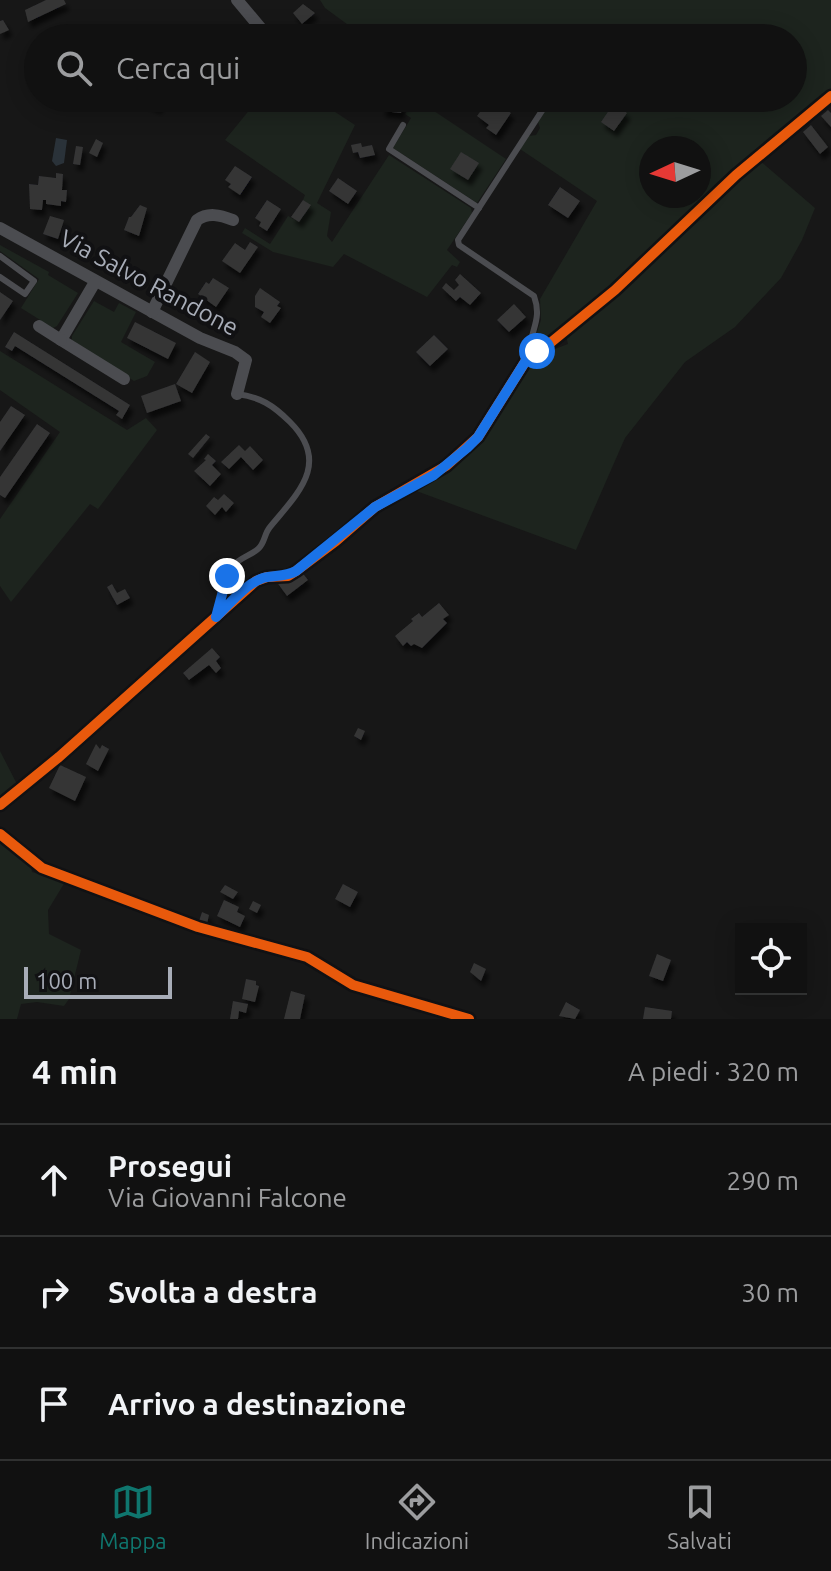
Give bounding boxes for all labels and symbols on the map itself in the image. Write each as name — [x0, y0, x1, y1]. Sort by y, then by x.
north arrow — [639, 136, 711, 208]
street label: Via Salvo Randone — [55, 224, 243, 341]
route start — [519, 333, 555, 369]
route end — [209, 558, 245, 594]
scale bar — [24, 963, 172, 999]

